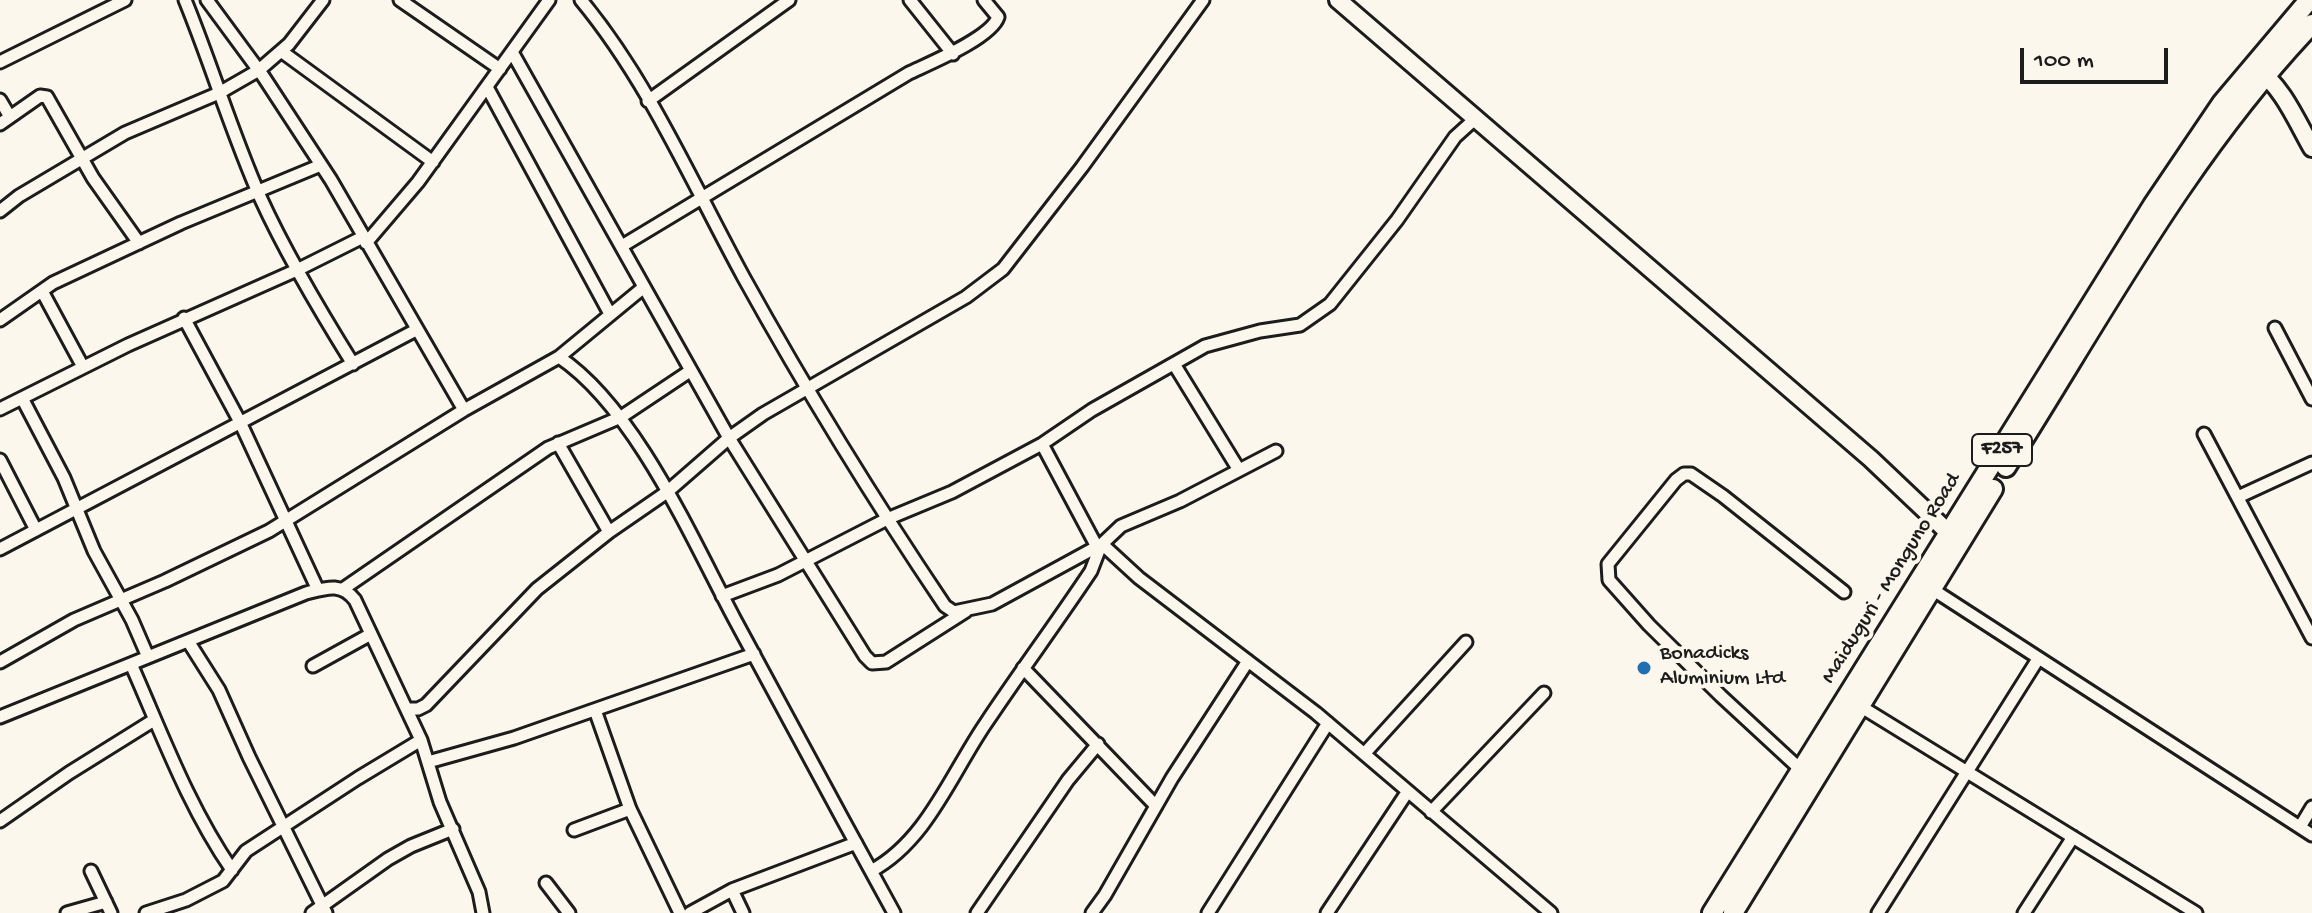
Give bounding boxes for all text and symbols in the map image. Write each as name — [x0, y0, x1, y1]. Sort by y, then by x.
scale bar — [2024, 32, 2172, 82]
text: 100 m — [2034, 47, 2094, 76]
road number: F257 — [1972, 434, 2032, 466]
street label: Maiduguri - Monguno Road — [1816, 469, 1968, 689]
place label: Bonadicks Aluminium Ltd — [1660, 642, 1785, 694]
marker: Bonadicks Aluminium Ltd — [1635, 659, 1653, 677]

